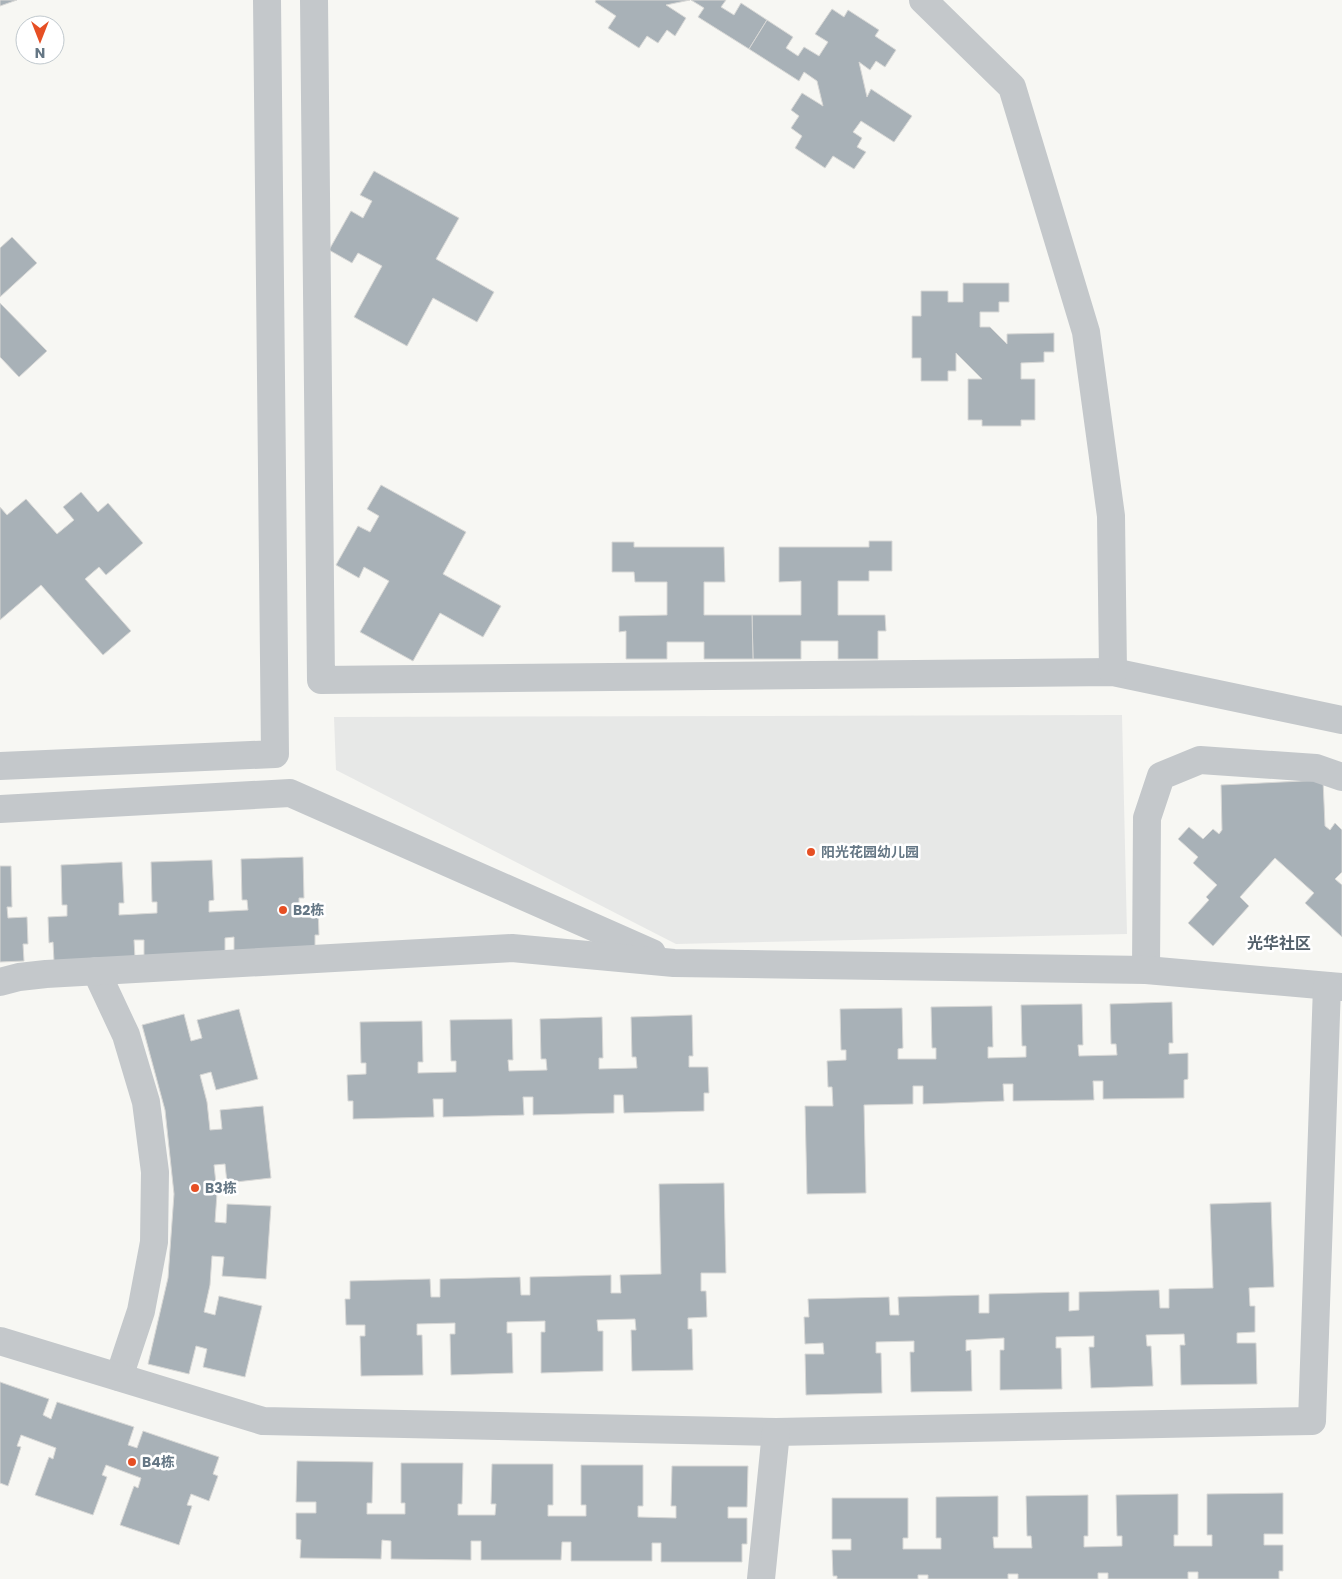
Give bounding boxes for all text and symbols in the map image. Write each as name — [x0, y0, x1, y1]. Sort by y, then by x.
north arrow — [15, 15, 65, 65]
text: N — [35, 43, 45, 63]
place label: 阳光花园幼儿园 — [821, 842, 919, 862]
marker: 阳光花园幼儿园 — [805, 846, 817, 858]
place label: B2栋 — [293, 900, 324, 920]
marker: B2栋 — [277, 904, 289, 916]
district label: 光华社区 — [1247, 932, 1311, 955]
place label: B3栋 — [205, 1178, 237, 1198]
marker: B3栋 — [189, 1182, 201, 1194]
place label: B4栋 — [142, 1452, 175, 1472]
marker: B4栋 — [126, 1456, 138, 1468]

